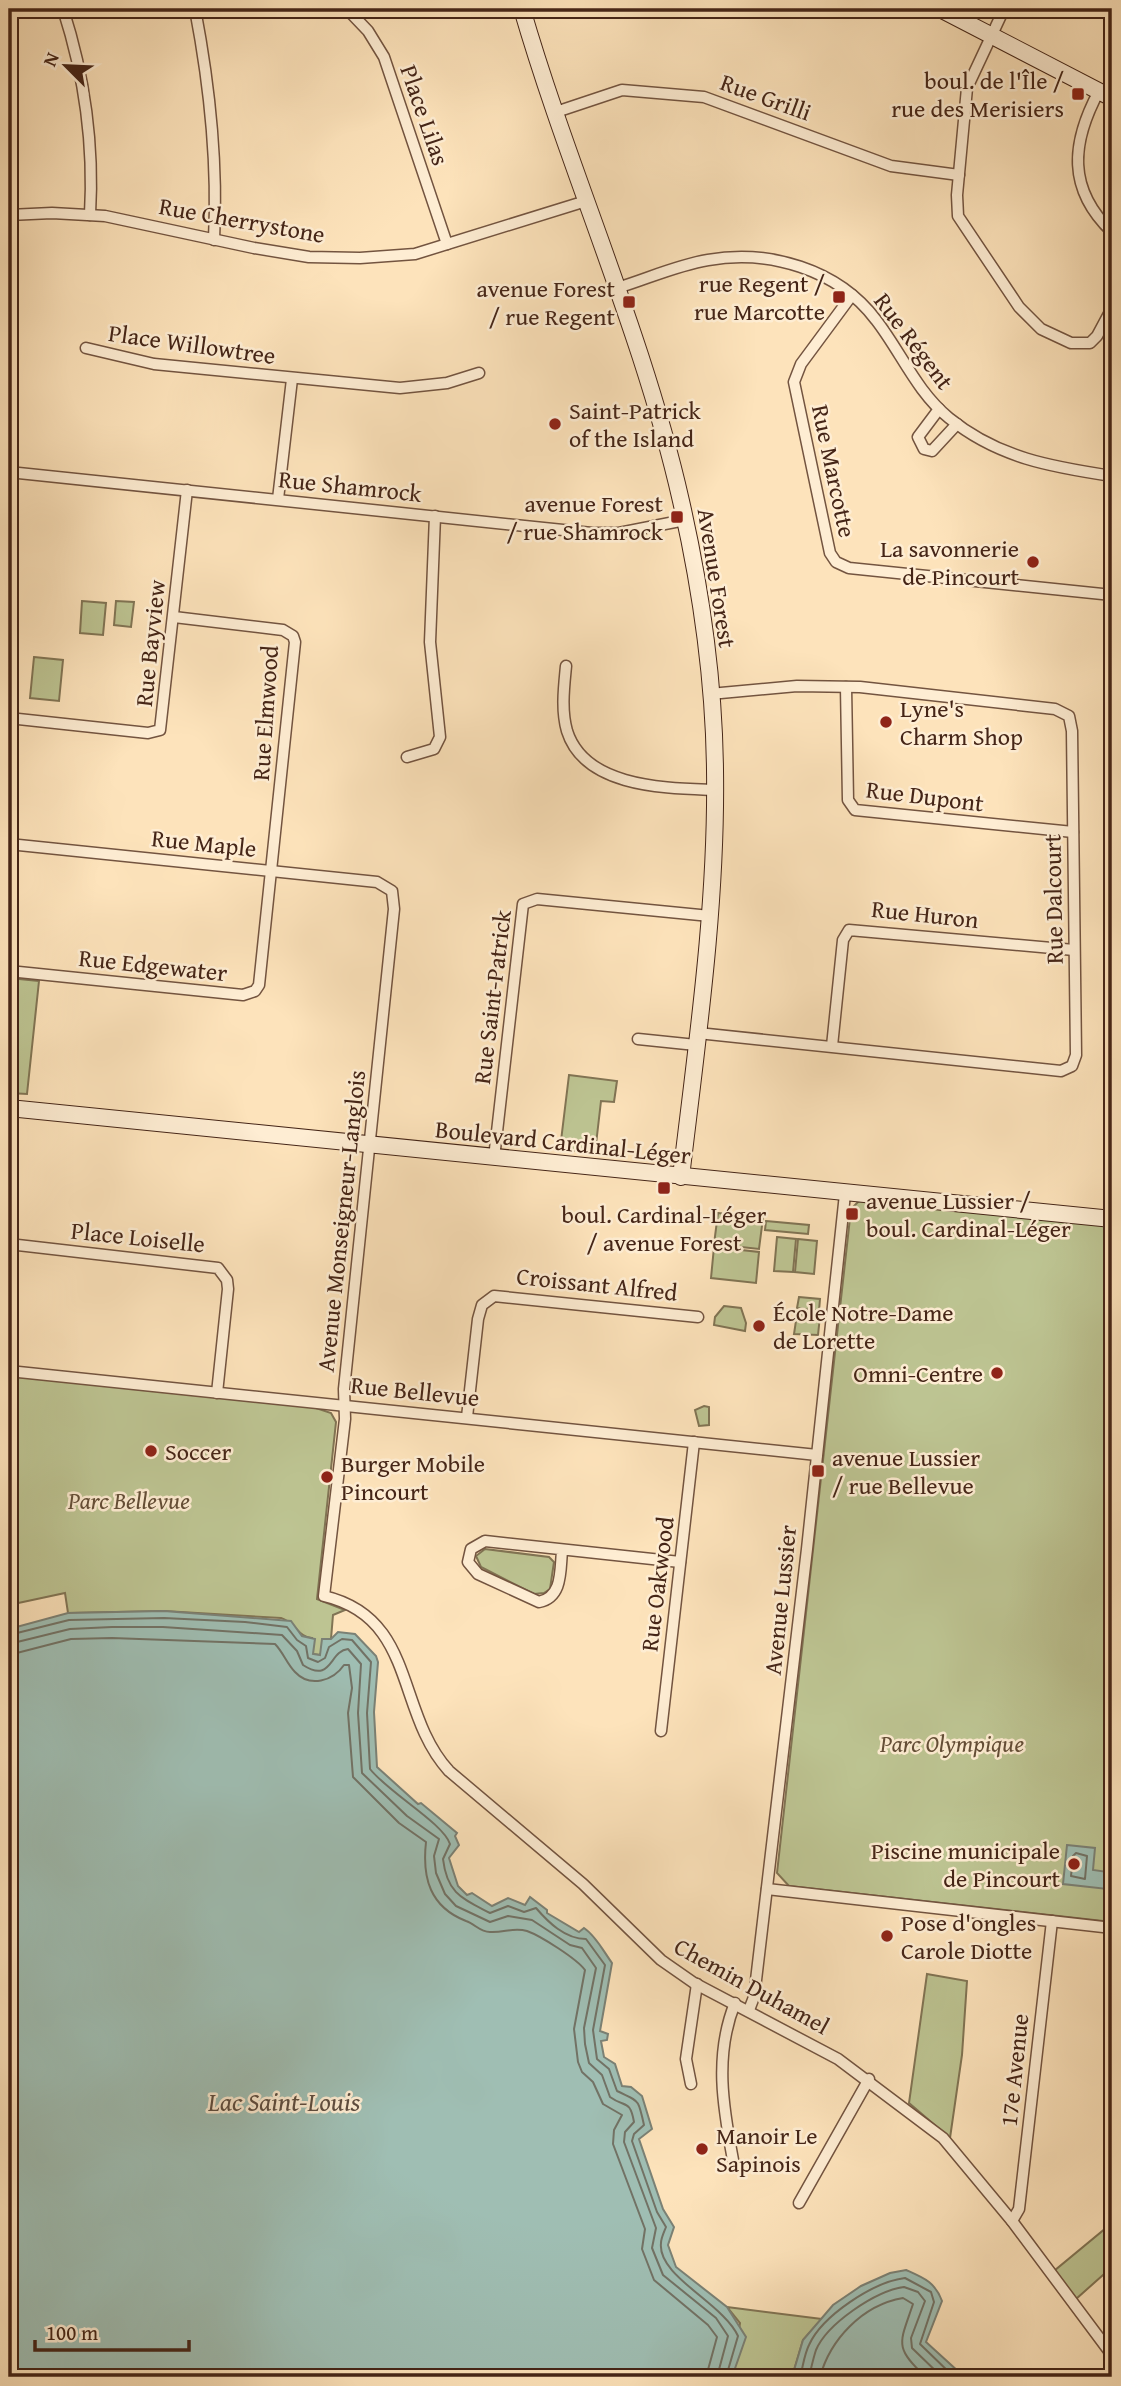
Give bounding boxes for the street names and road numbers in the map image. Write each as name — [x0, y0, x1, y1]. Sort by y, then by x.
street label: Place Lilas — [391, 60, 459, 170]
street label: Rue Grilli — [716, 64, 817, 130]
street label: Rue Cherrystone — [156, 188, 328, 252]
street label: Rue Régent — [866, 285, 962, 397]
street label: Place Willowtree — [106, 315, 278, 373]
street label: Rue Marcotte — [803, 401, 865, 541]
street label: Rue Shamrock — [277, 461, 424, 511]
street label: Avenue Forest — [689, 506, 745, 651]
street label: Rue Bayview — [126, 578, 174, 708]
street label: Rue Elmwood — [243, 644, 287, 782]
street label: Rue Dupont — [864, 771, 986, 821]
street label: Rue Maple — [150, 820, 258, 866]
street label: Rue Dalcourt — [1034, 833, 1072, 964]
street label: Rue Huron — [870, 891, 981, 937]
street label: Rue Saint-Patrick — [464, 907, 520, 1086]
street label: Rue Edgewater — [77, 940, 229, 990]
street label: Avenue Monseigneur-Langlois — [308, 1068, 374, 1374]
street label: Boulevard Cardinal-Léger — [433, 1111, 693, 1173]
street label: Place Loiselle — [69, 1213, 207, 1261]
street label: Croissant Alfred — [515, 1258, 679, 1310]
street label: Rue Bellevue — [349, 1367, 481, 1415]
street label: Rue Oakwood — [631, 1514, 683, 1653]
street label: Avenue Lussier — [755, 1523, 805, 1677]
street label: Chemin Duhamel — [668, 1929, 836, 2043]
street label: 17e Avenue — [991, 2012, 1037, 2128]

